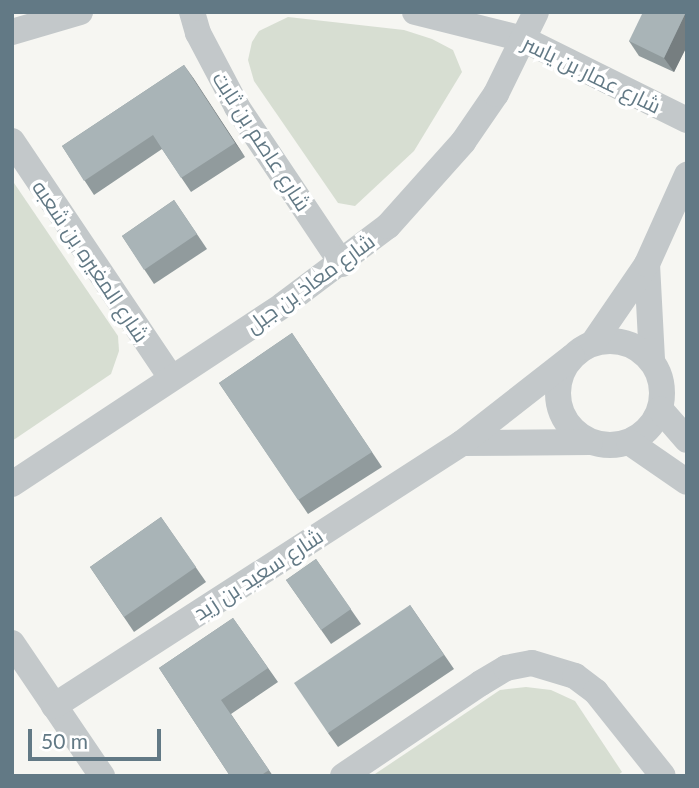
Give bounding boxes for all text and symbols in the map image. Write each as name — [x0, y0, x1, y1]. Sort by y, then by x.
street label: شارع عمار بن ياسر — [519, 30, 665, 118]
street label: شارع عاصم بن ثابت — [207, 66, 317, 216]
street label: شارع المغيره بن شعبه — [27, 175, 155, 347]
street label: شارع معاذ بن جبل — [241, 228, 379, 338]
street label: شارع سعيد بن زيد — [189, 523, 327, 625]
scale bar — [32, 714, 164, 758]
text: 50 m — [41, 728, 88, 753]

